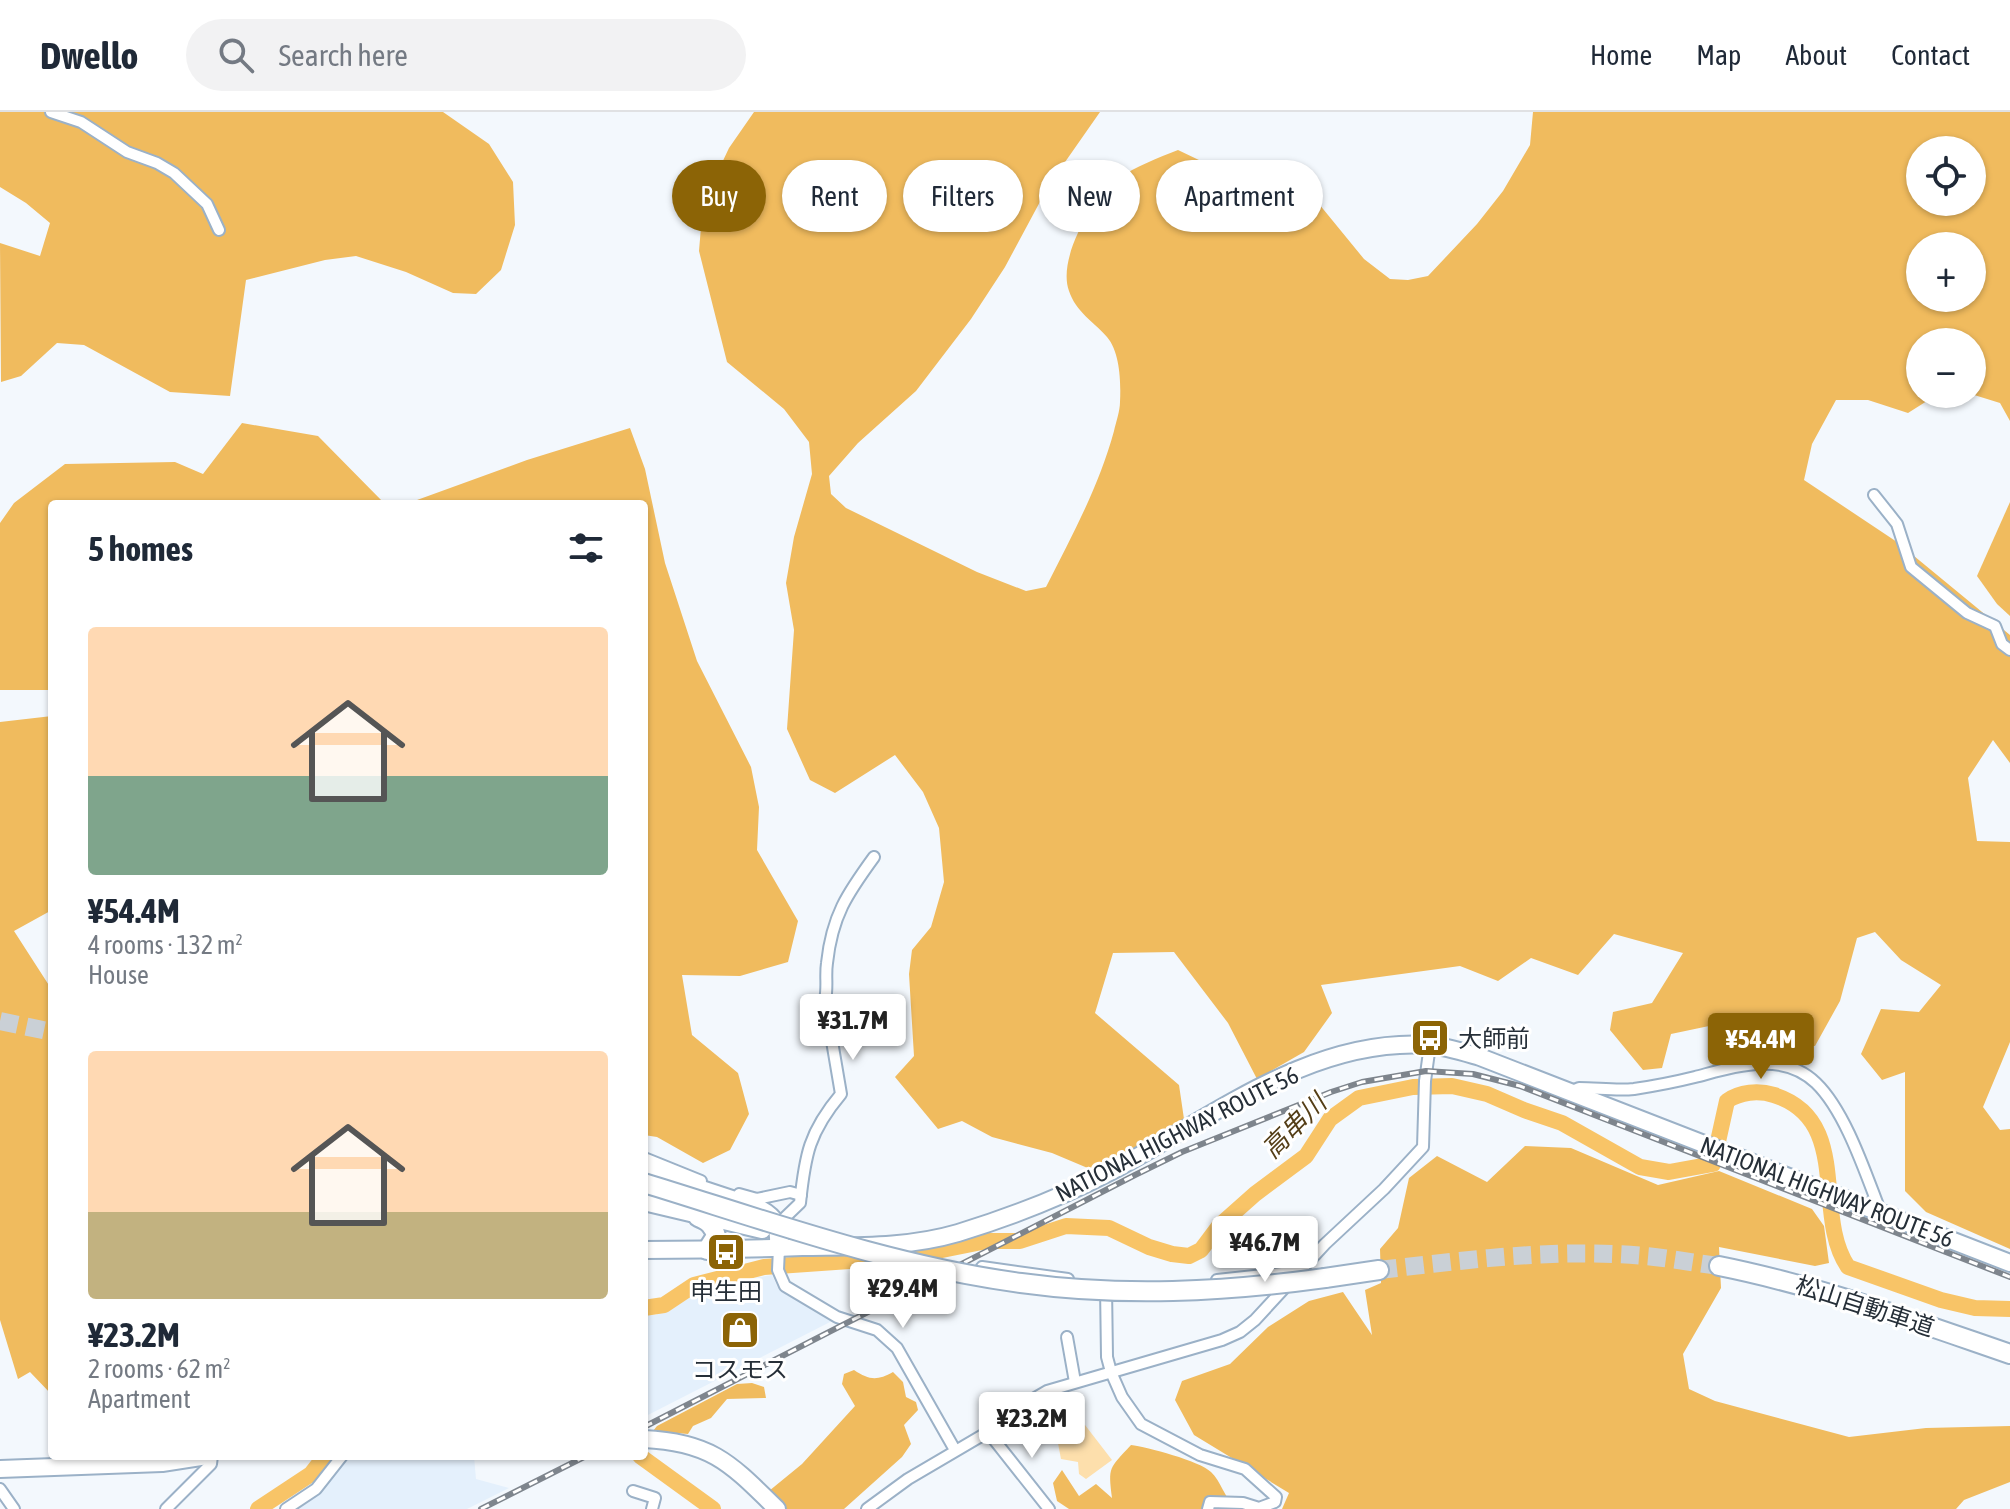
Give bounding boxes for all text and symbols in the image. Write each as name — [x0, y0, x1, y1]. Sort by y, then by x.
search box — [186, 19, 746, 91]
icon: search — [214, 33, 258, 77]
text: Dwello — [40, 34, 138, 77]
text: Search here — [278, 38, 408, 72]
text: Home — [1590, 39, 1652, 71]
text: Map — [1696, 39, 1741, 71]
text: About — [1785, 39, 1847, 71]
text: Contact — [1891, 39, 1970, 71]
map controls — [1906, 136, 1986, 408]
button: locate — [1906, 136, 1986, 216]
chip: Buy — [672, 160, 766, 232]
chip: Rent — [782, 160, 887, 232]
chip: Filters — [903, 160, 1023, 232]
chip: New — [1039, 160, 1140, 232]
chip: Apartment — [1156, 160, 1323, 232]
button: + — [1906, 232, 1986, 312]
button: − — [1906, 328, 1986, 408]
icon: filters — [564, 526, 608, 570]
text: 5 homes — [88, 529, 193, 568]
icon: home — [276, 679, 420, 823]
text: ¥54.4M — [88, 891, 180, 930]
text: 4 rooms · 132 m² — [88, 930, 243, 960]
text: House — [88, 960, 149, 990]
pin: ¥31.7M — [788, 994, 918, 1062]
text: ¥31.7M — [818, 1005, 888, 1035]
pin: ¥54.4M — [1696, 1013, 1826, 1081]
bus stop icon: 大師前 — [1409, 1017, 1451, 1059]
text: ¥54.4M — [1726, 1024, 1796, 1054]
place label: 大師前 — [1458, 1025, 1530, 1052]
street label: NATIONAL HIGHWAY ROUTE 56 — [1051, 1061, 1303, 1207]
water label: 高串川 — [1256, 1086, 1334, 1164]
icon: home — [276, 1103, 420, 1247]
street label: NATIONAL HIGHWAY ROUTE 56 — [1697, 1131, 1957, 1253]
pin: ¥46.7M — [1200, 1216, 1330, 1284]
text: ¥46.7M — [1230, 1227, 1300, 1257]
bus stop icon: 申生田 — [705, 1231, 747, 1273]
pin: ¥29.4M — [838, 1262, 968, 1330]
street label: 松山自動車道 — [1792, 1271, 1938, 1341]
text: ¥29.4M — [868, 1273, 938, 1303]
place label: 申生田 — [690, 1278, 762, 1305]
shop icon: コスモス — [719, 1309, 761, 1351]
text: ¥23.2M — [88, 1315, 180, 1354]
text: 2 rooms · 62 m² — [88, 1354, 230, 1384]
place label: コスモス — [692, 1356, 788, 1383]
text: Apartment — [88, 1384, 191, 1414]
pin: ¥23.2M — [967, 1392, 1097, 1460]
text: ¥23.2M — [997, 1403, 1067, 1433]

